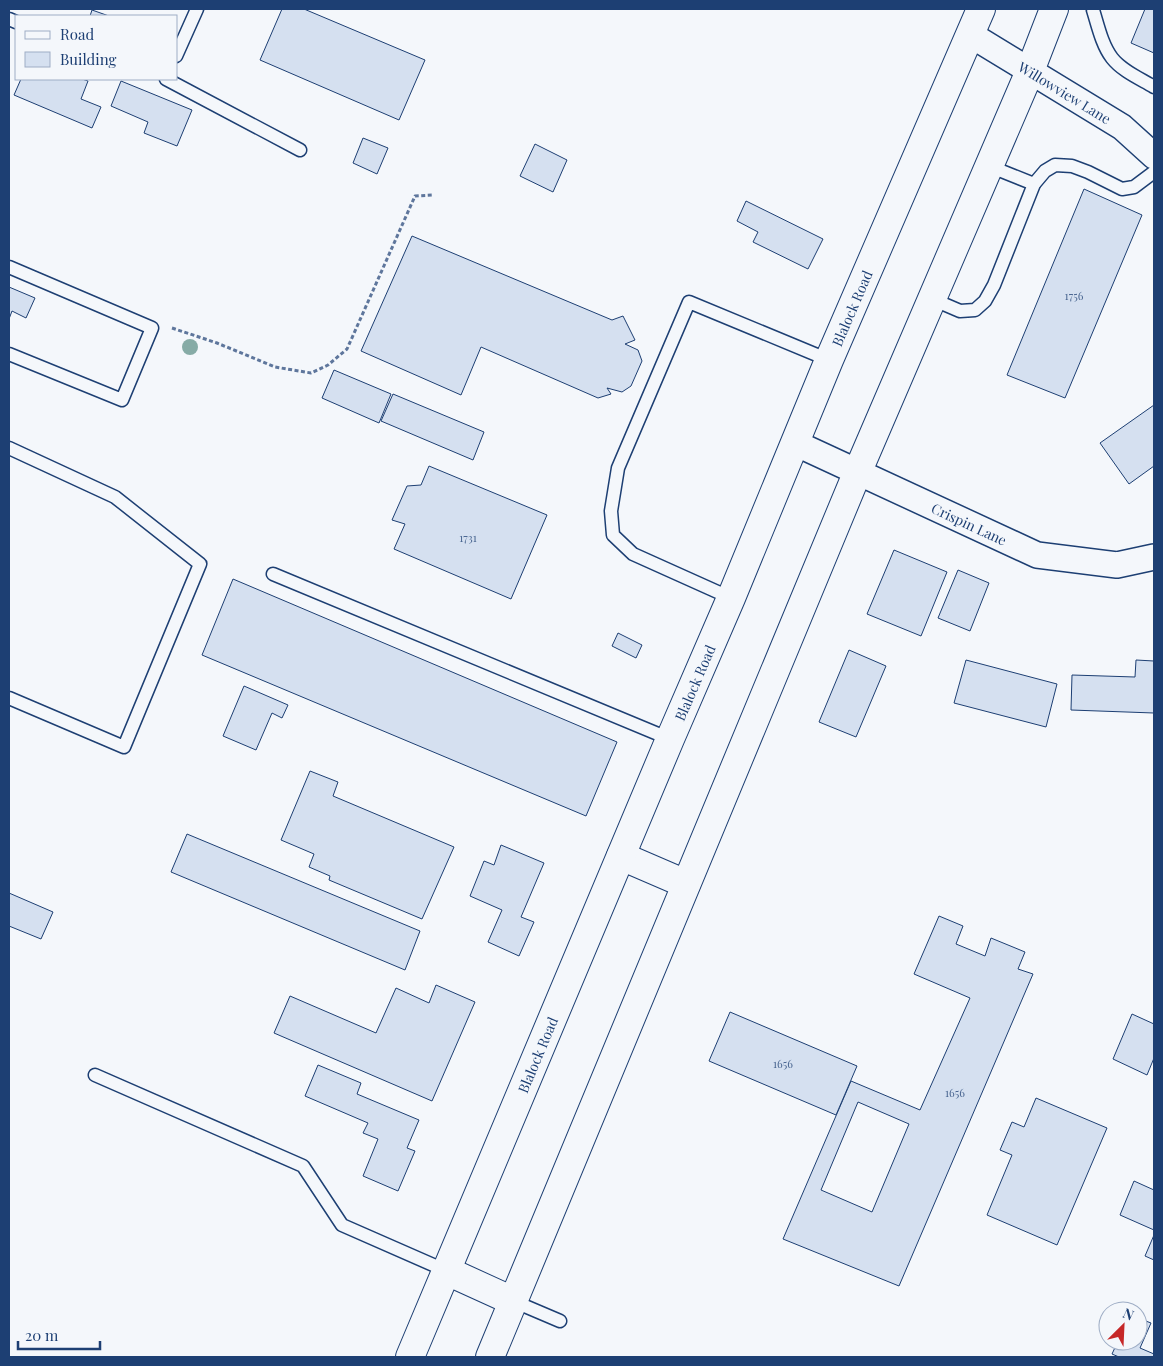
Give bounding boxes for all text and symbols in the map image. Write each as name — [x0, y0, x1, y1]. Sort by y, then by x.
legend — [15, 15, 178, 80]
text: Road — [60, 24, 94, 44]
text: Building — [60, 49, 117, 69]
street label: Willowview Lane — [1014, 56, 1115, 128]
street label: Blalock Road — [827, 267, 876, 349]
house number: 1756 — [1065, 288, 1084, 303]
street label: Crispin Lane — [928, 498, 1010, 549]
house number: 1731 — [459, 530, 477, 545]
street label: Blalock Road — [670, 642, 719, 723]
street label: Blalock Road — [513, 1014, 562, 1096]
house number: 1656 — [773, 1056, 793, 1071]
house number: 1656 — [945, 1085, 965, 1100]
north arrow — [1098, 1301, 1148, 1351]
text: N — [1120, 1303, 1137, 1324]
scale bar — [18, 1318, 100, 1350]
text: 20 m — [25, 1325, 59, 1345]

